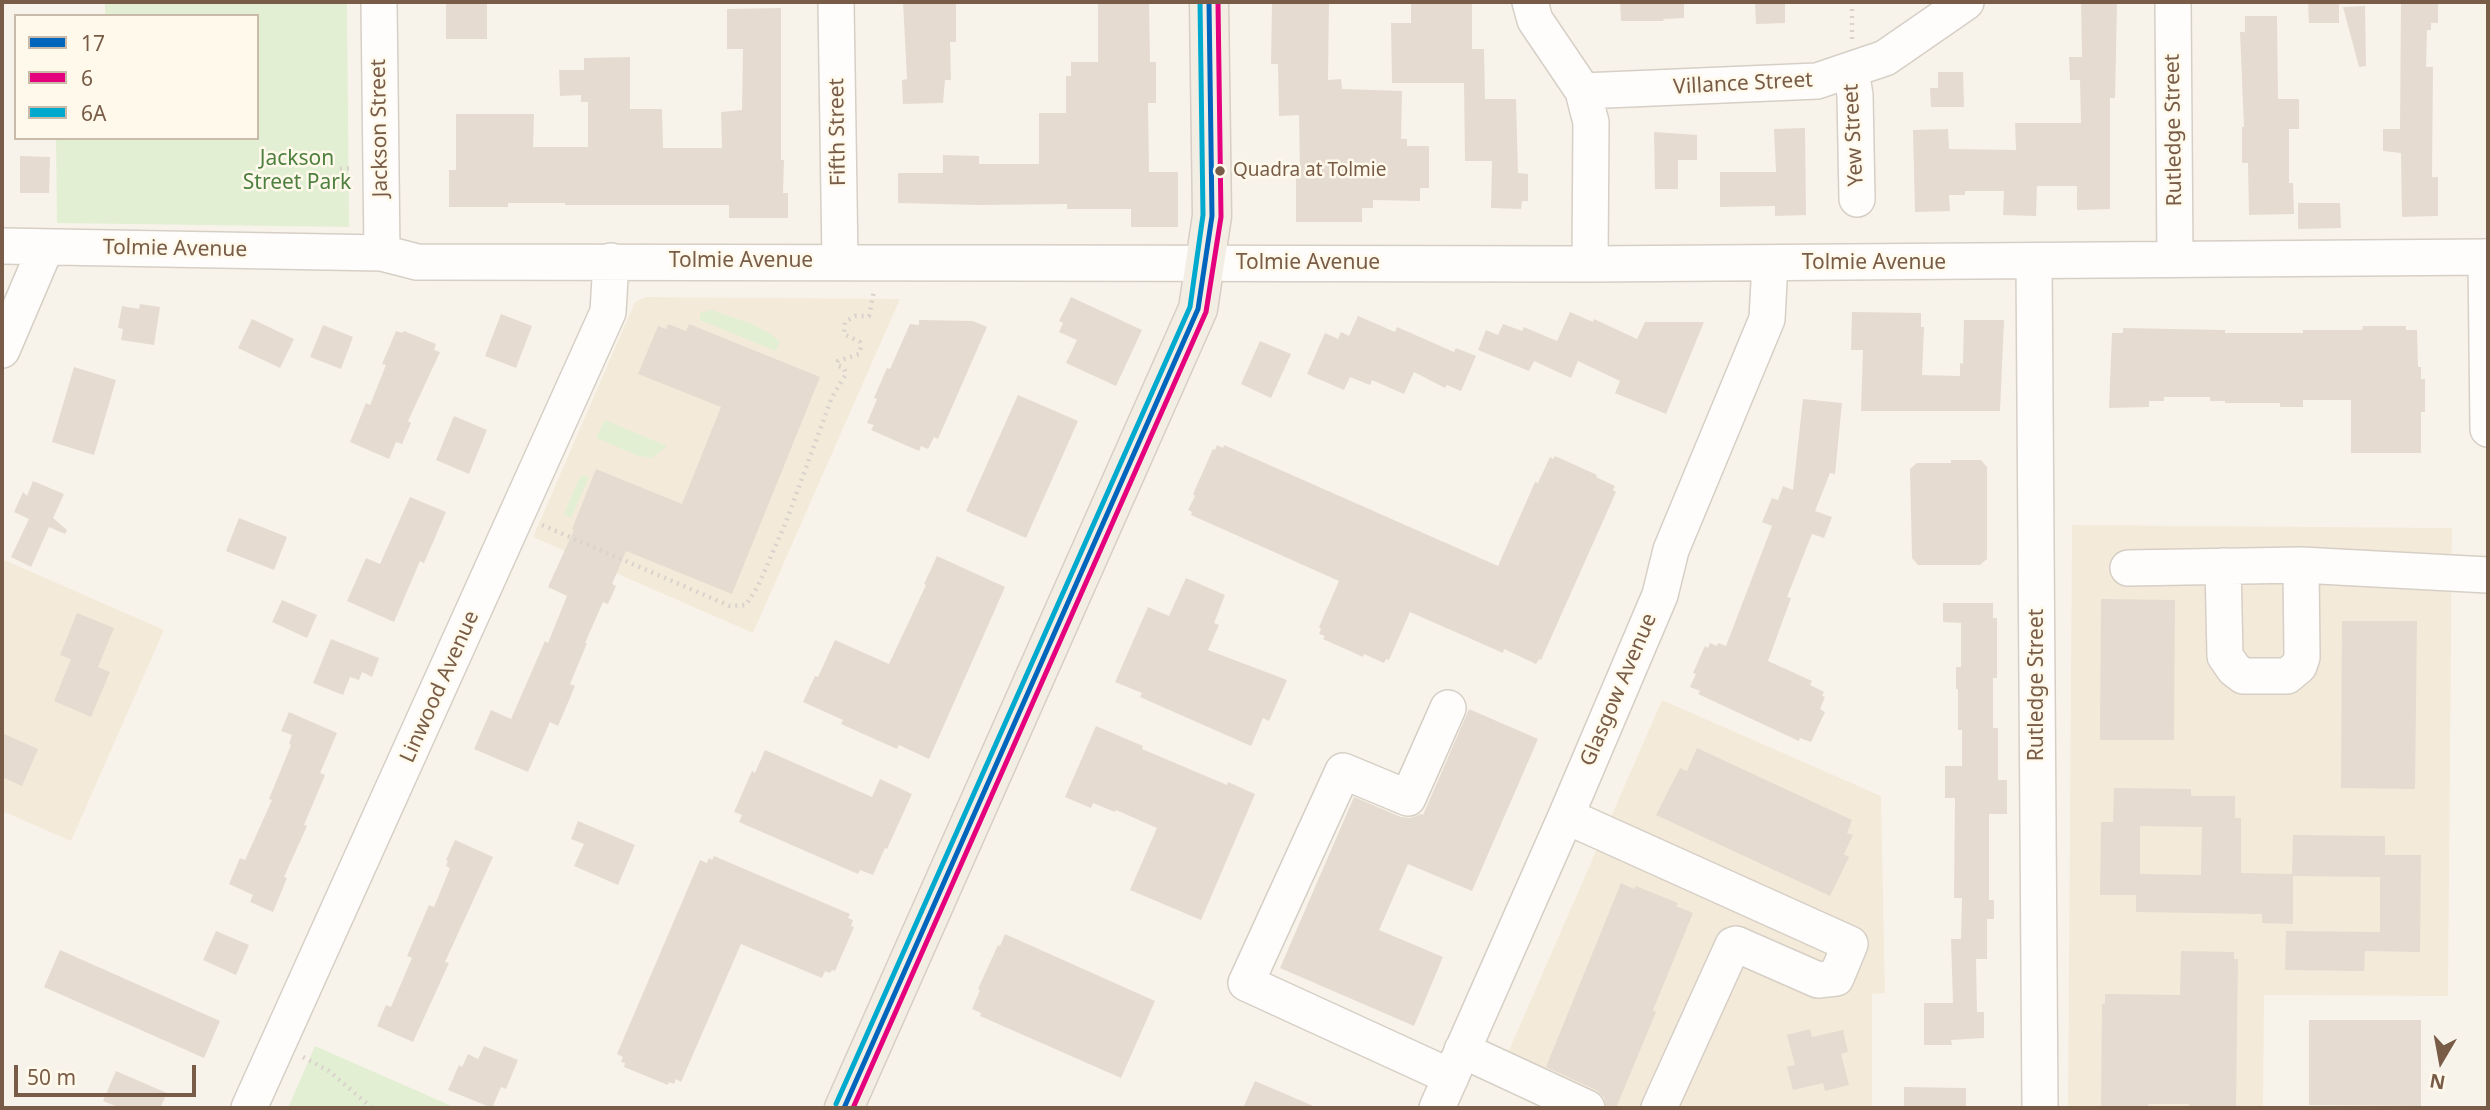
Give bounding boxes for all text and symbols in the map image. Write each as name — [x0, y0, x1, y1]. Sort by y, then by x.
legend — [14, 14, 259, 140]
text: 17 — [81, 29, 105, 57]
street label: Rutledge Street — [2160, 53, 2188, 207]
street label: Jackson Street — [366, 58, 394, 198]
text: 6 — [81, 64, 93, 92]
street label: Villance Street — [1673, 68, 1813, 100]
street label: Fifth Street — [824, 78, 852, 186]
street label: Yew Street — [1839, 83, 1869, 187]
text: 6A — [81, 99, 106, 127]
park label: Jackson Street Park — [243, 146, 351, 196]
place label: Quadra at Tolmie — [1233, 160, 1386, 182]
marker: Quadra at Tolmie — [1213, 164, 1227, 178]
street label: Tolmie Avenue — [103, 235, 247, 263]
street label: Tolmie Avenue — [669, 248, 813, 274]
street label: Tolmie Avenue — [1236, 250, 1380, 276]
street label: Tolmie Avenue — [1802, 250, 1946, 276]
street label: Linwood Avenue — [395, 607, 485, 767]
street label: Rutledge Street — [2024, 609, 2050, 761]
street label: Glasgow Avenue — [1575, 610, 1663, 770]
north arrow — [2406, 1026, 2476, 1096]
scale bar — [18, 1050, 200, 1094]
text: 50 m — [27, 1063, 76, 1091]
text: N — [2427, 1068, 2447, 1096]

